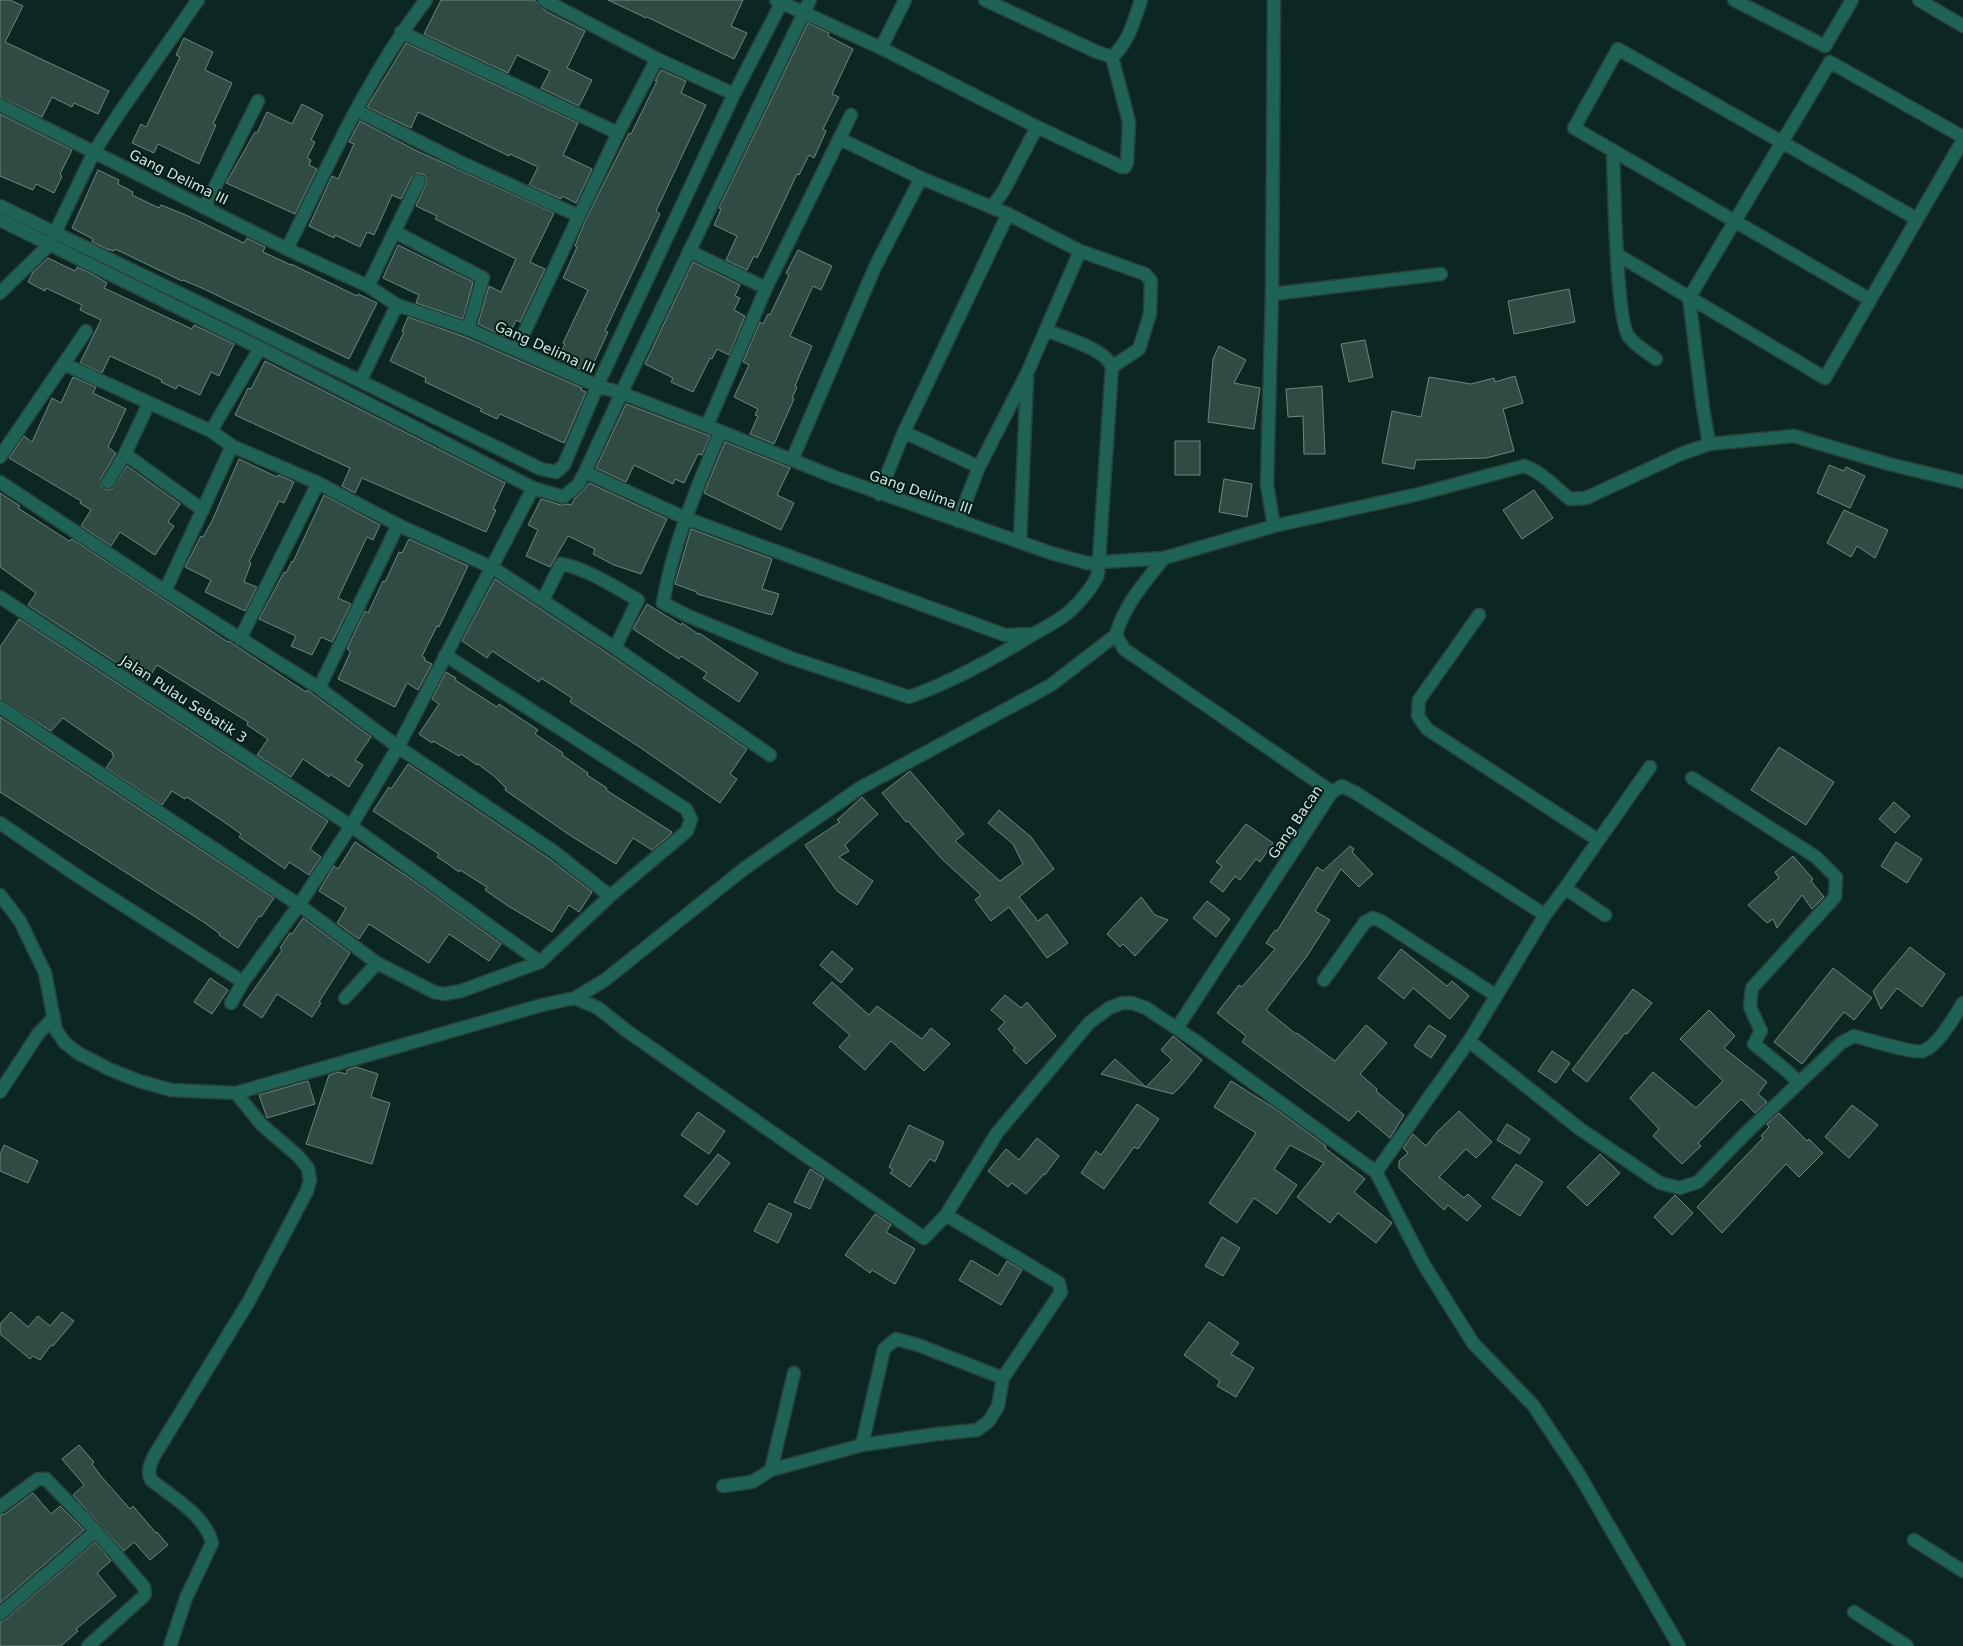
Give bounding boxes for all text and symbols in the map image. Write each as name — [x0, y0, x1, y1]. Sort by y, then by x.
street label: Gang Delima III — [127, 146, 231, 208]
street label: Gang Delima III — [492, 318, 598, 376]
street label: Gang Delima III — [867, 467, 975, 517]
street label: Jalan Pulau Sebatik 3 — [117, 652, 250, 746]
street label: Gang Bacan — [1265, 782, 1325, 862]

